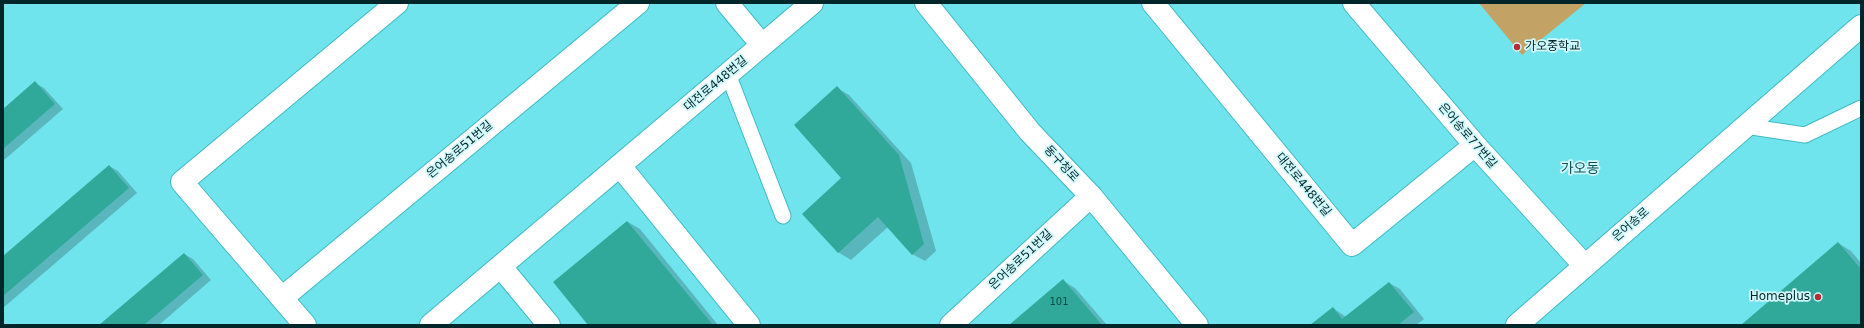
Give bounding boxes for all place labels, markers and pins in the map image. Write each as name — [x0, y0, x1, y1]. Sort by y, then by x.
place label: 가오중학교 — [1525, 40, 1580, 54]
marker: 가오중학교 — [1512, 42, 1522, 52]
place label: Homeplus — [1750, 290, 1810, 304]
marker: Homeplus — [1813, 292, 1823, 302]

